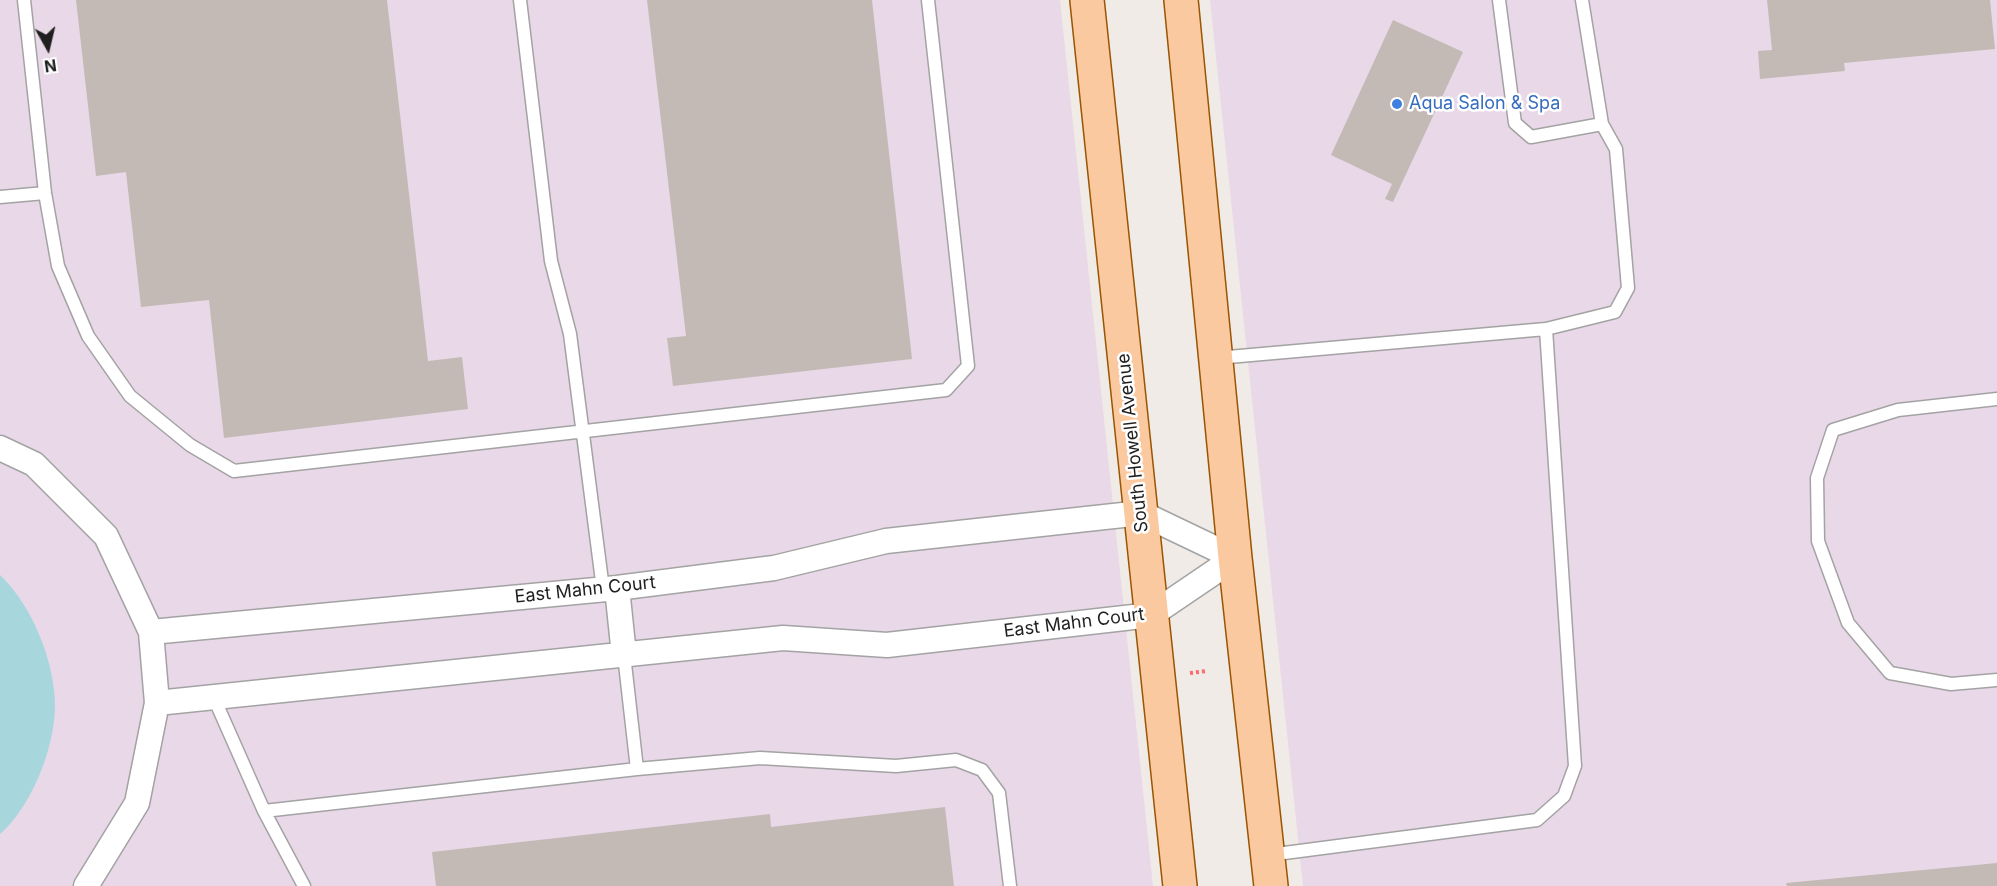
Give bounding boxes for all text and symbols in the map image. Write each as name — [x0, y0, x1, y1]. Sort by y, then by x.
north arrow — [18, 18, 78, 78]
text: N — [43, 55, 58, 77]
place label: Aqua Salon & Spa — [1409, 93, 1560, 115]
marker: Aqua Salon & Spa — [1390, 97, 1404, 111]
street label: South Howell Avenue — [1113, 352, 1153, 534]
street label: East Mahn Court — [513, 572, 657, 608]
street label: East Mahn Court — [1002, 604, 1146, 642]

